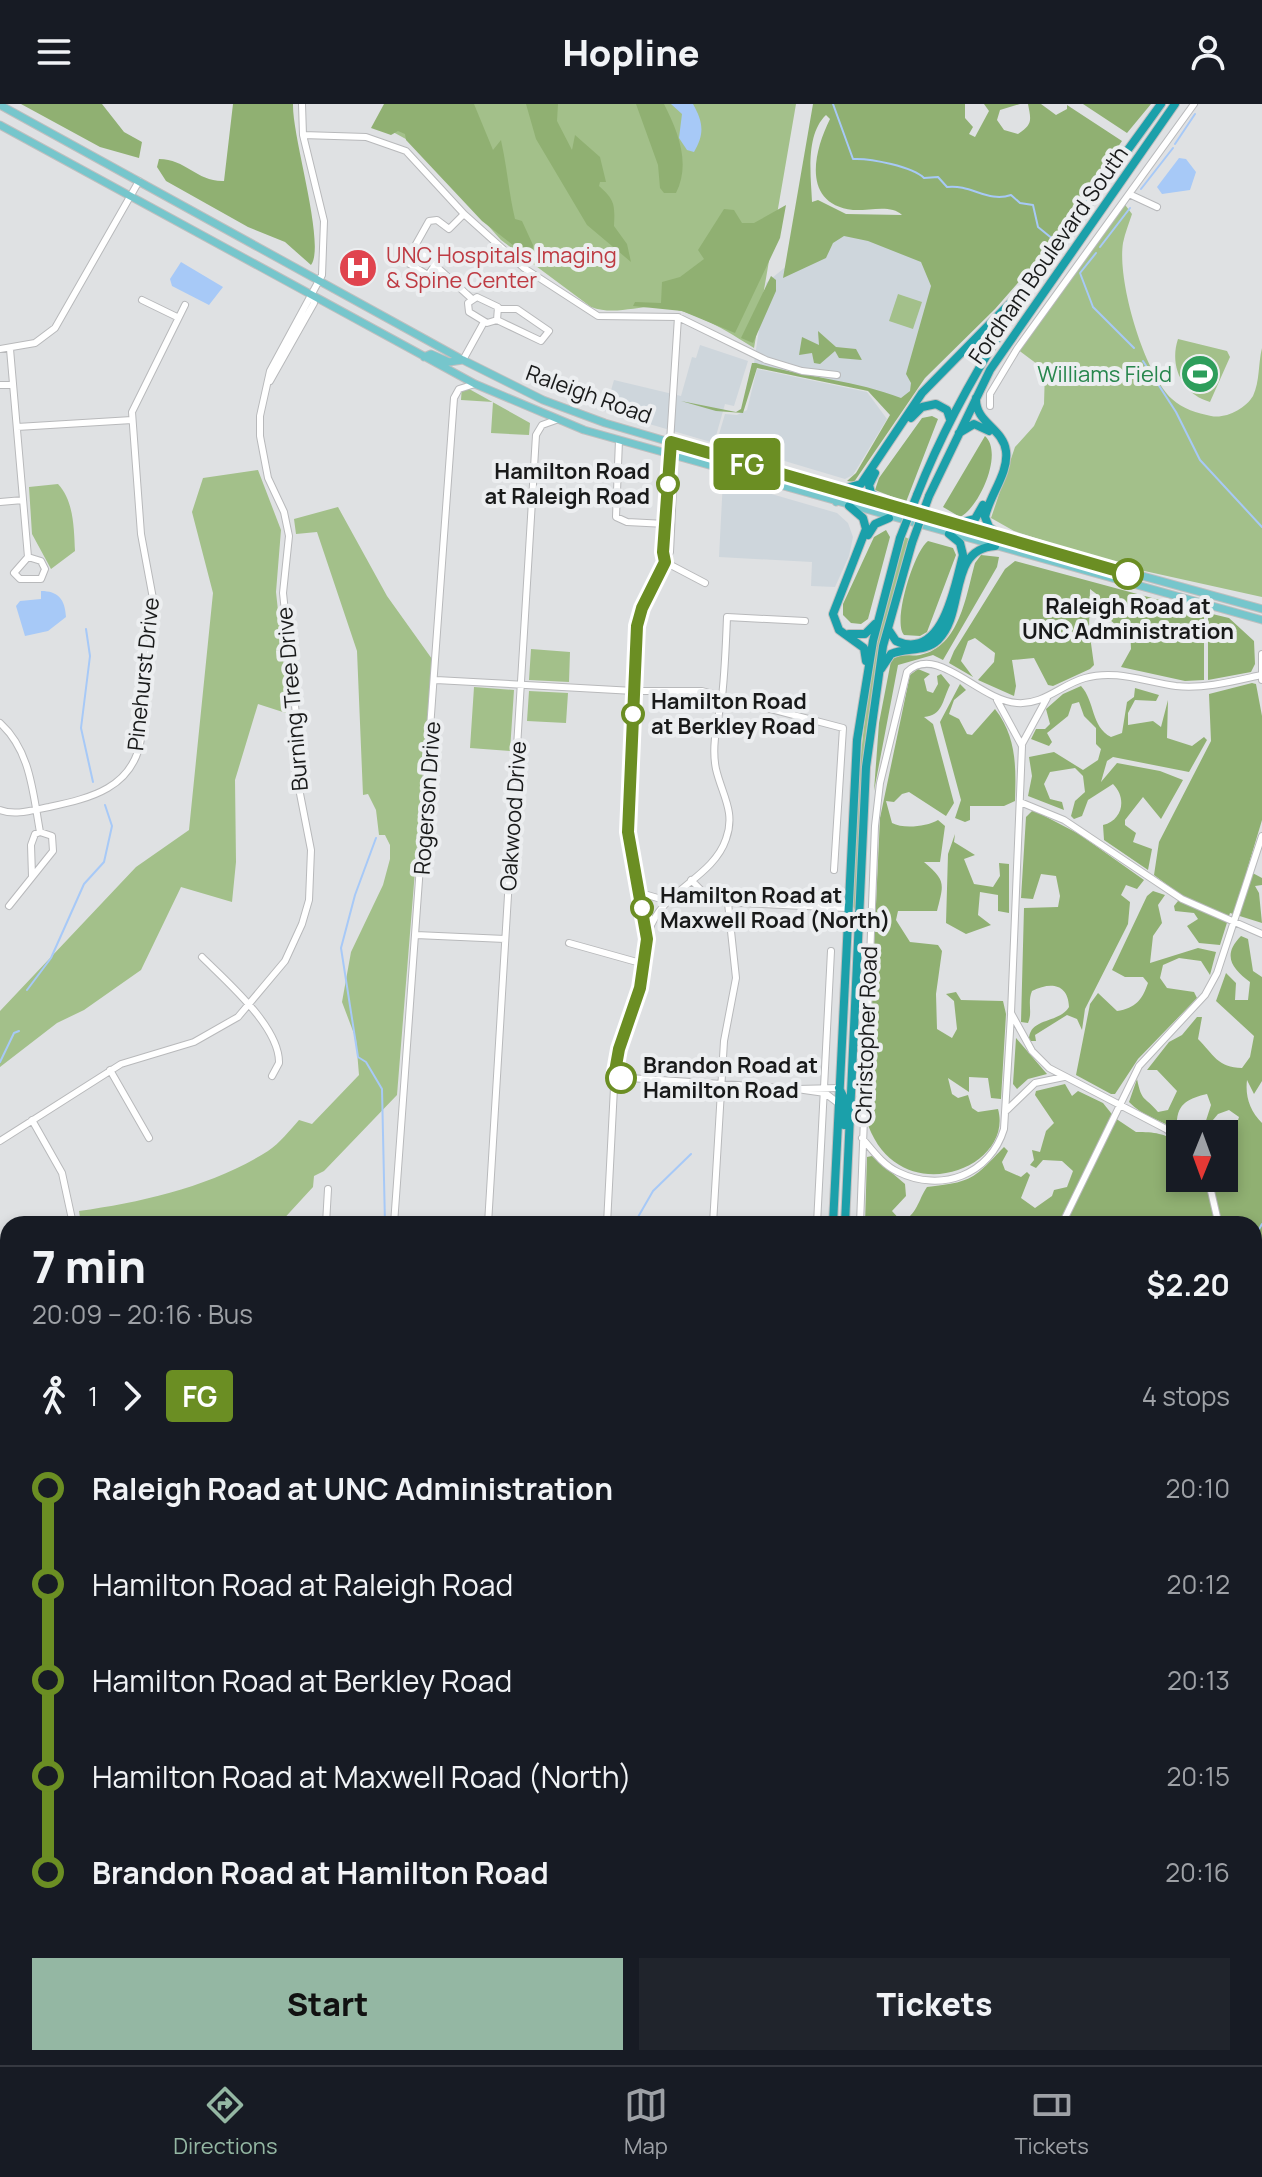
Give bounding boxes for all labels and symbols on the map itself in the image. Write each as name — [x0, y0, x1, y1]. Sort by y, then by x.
street label: Fordham Boulevard South — [961, 140, 1135, 370]
place label: UNC Hospitals Imaging & Spine Center — [386, 240, 617, 295]
hospital icon: UNC Hospitals Imaging & Spine Center — [337, 247, 379, 289]
sports icon: Williams Field — [1179, 353, 1221, 395]
street label: Raleigh Road — [522, 357, 656, 431]
place label: Williams Field — [1037, 359, 1172, 389]
line badge: FG — [711, 438, 783, 490]
place label: Hamilton Road at Raleigh Road — [485, 456, 650, 511]
marker: Hamilton Road at Raleigh Road — [657, 473, 679, 495]
marker: Raleigh Road at UNC Administration — [1113, 559, 1143, 589]
place label: Raleigh Road at UNC Administration — [1022, 591, 1234, 646]
street label: Pinehurst Drive — [120, 596, 166, 752]
street label: Burning Tree Drive — [269, 606, 315, 792]
place label: Hamilton Road at Berkley Road — [651, 686, 816, 741]
marker: Hamilton Road at Berkley Road — [622, 703, 644, 725]
street label: Rogerson Drive — [407, 720, 447, 876]
street label: Oakwood Drive — [493, 740, 533, 892]
place label: Hamilton Road at Maxwell Road (North) — [660, 880, 890, 935]
marker: Hamilton Road at Maxwell Road (North) — [631, 897, 653, 919]
street label: Christopher Road — [848, 945, 884, 1125]
place label: Brandon Road at Hamilton Road — [643, 1050, 818, 1105]
marker: Brandon Road at Hamilton Road — [606, 1063, 636, 1093]
north arrow — [1166, 1120, 1238, 1192]

